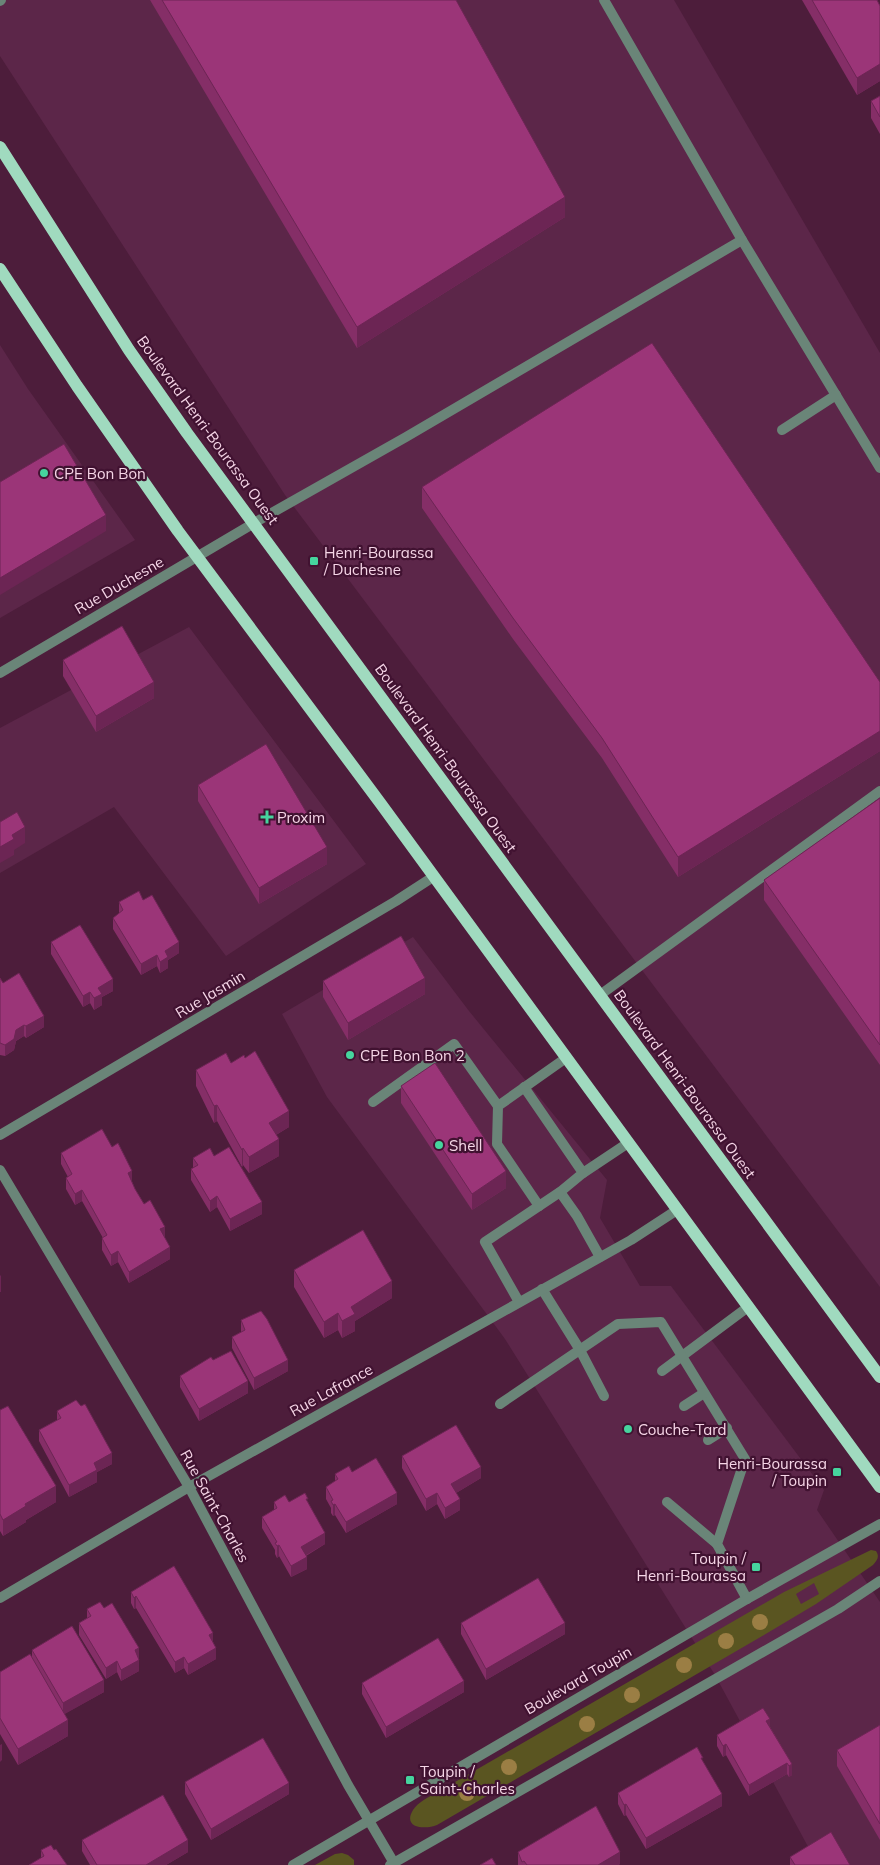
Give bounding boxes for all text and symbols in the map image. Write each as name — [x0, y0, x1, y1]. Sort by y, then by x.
street label: Boulevard Henri-Bourassa Ouest — [133, 332, 283, 528]
place label: CPE Bon Bon — [54, 464, 146, 483]
marker: CPE Bon Bon — [38, 467, 50, 479]
place label: Henri-Bourassa / Duchesne — [323, 543, 434, 579]
street label: Rue Duchesne — [71, 552, 167, 618]
marker: Henri-Bourassa / Duchesne — [308, 555, 320, 567]
street label: Boulevard Henri-Bourassa Ouest — [371, 660, 521, 856]
place label: Proxim — [277, 808, 325, 827]
marker: Proxim — [261, 811, 273, 823]
street label: Rue Jasmin — [172, 966, 248, 1022]
street label: Boulevard Henri-Bourassa Ouest — [610, 986, 760, 1182]
place label: CPE Bon Bon 2 — [360, 1046, 465, 1065]
marker: CPE Bon Bon 2 — [344, 1049, 356, 1061]
place label: Shell — [449, 1136, 482, 1155]
marker: Shell — [433, 1139, 445, 1151]
street label: Rue Lafrance — [286, 1359, 376, 1421]
place label: Couche-Tard — [638, 1420, 727, 1439]
marker: Couche-Tard — [622, 1423, 634, 1435]
street label: Rue Saint-Charles — [176, 1446, 254, 1566]
place label: Henri-Bourassa / Toupin — [717, 1454, 827, 1490]
marker: Henri-Bourassa / Toupin — [831, 1466, 843, 1478]
place label: Toupin / Henri-Bourassa — [636, 1549, 747, 1585]
marker: Toupin / Henri-Bourassa — [750, 1561, 762, 1573]
street label: Boulevard Toupin — [521, 1642, 635, 1718]
place label: Toupin / Saint-Charles — [420, 1762, 515, 1798]
marker: Toupin / Saint-Charles — [404, 1774, 416, 1786]

